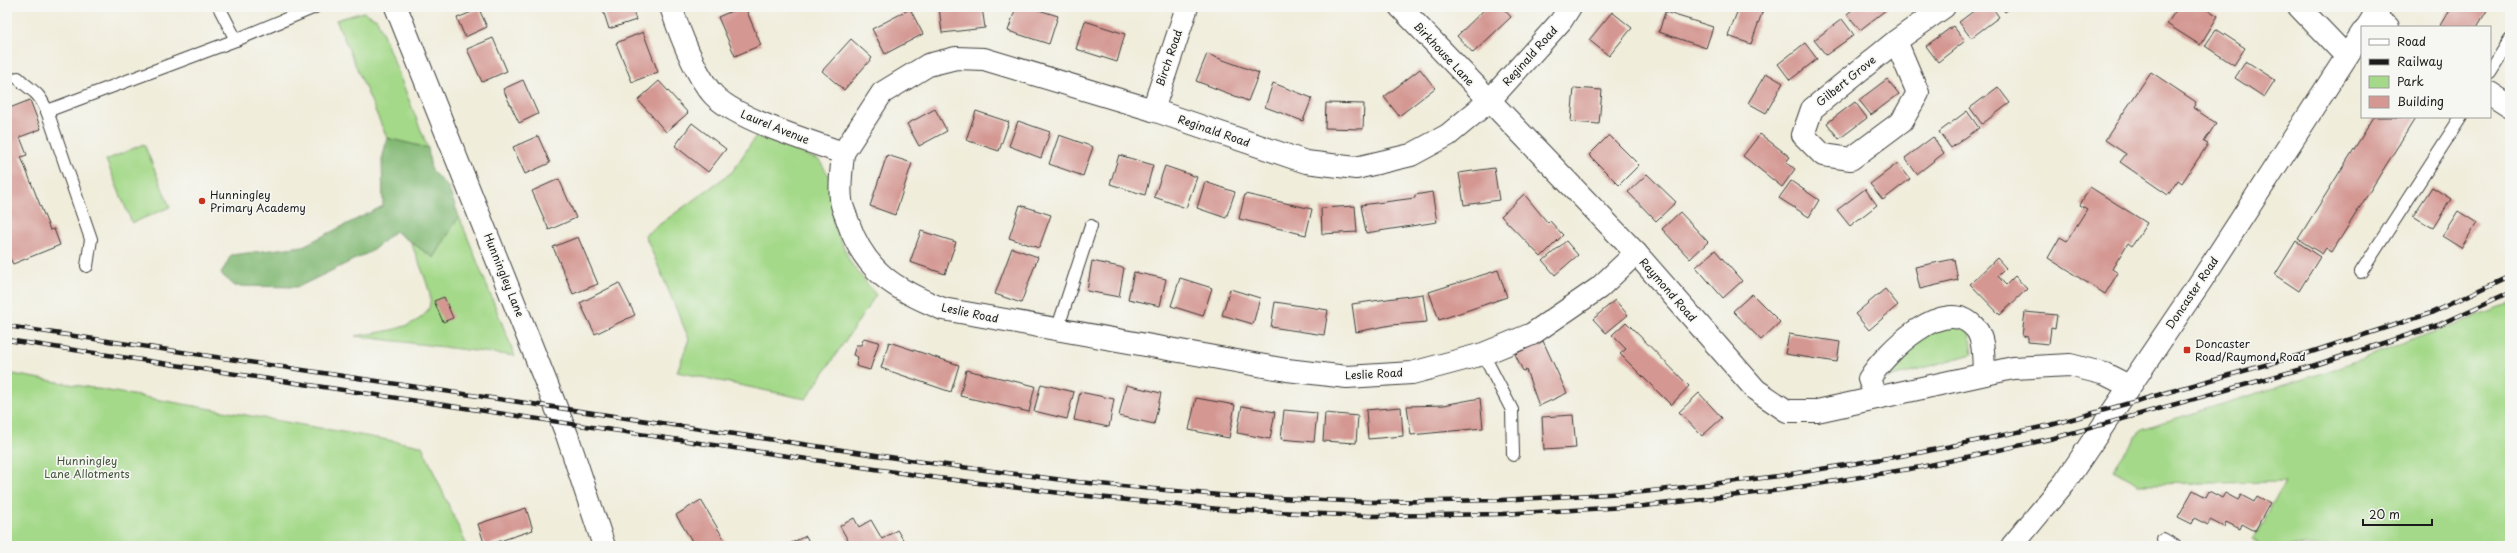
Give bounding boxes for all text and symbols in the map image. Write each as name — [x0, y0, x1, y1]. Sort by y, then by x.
street label: Birkhouse Lane — [1410, 18, 1479, 90]
street label: Reginald Road — [1498, 22, 1561, 89]
legend — [2361, 26, 2491, 118]
street label: Birch Road — [1151, 27, 1186, 89]
text: Road — [2397, 32, 2426, 50]
street label: Gilbert Grove — [1812, 51, 1879, 110]
text: Railway — [2397, 52, 2443, 70]
text: Park — [2397, 72, 2424, 90]
text: Building — [2397, 92, 2444, 110]
street label: Laurel Avenue — [738, 105, 812, 148]
street label: Reginald Road — [1176, 110, 1253, 151]
place label: Hunningley Primary Academy — [210, 186, 306, 216]
marker: Hunningley Primary Academy — [197, 196, 207, 206]
street label: Hunningley Lane — [480, 230, 529, 320]
street label: Doncaster Road — [2161, 253, 2222, 332]
street label: Raymond Road — [1636, 254, 1701, 325]
street label: Leslie Road — [940, 298, 1000, 327]
place label: Doncaster Road/Raymond Road — [2195, 335, 2306, 365]
marker: Doncaster Road/Raymond Road — [2182, 345, 2192, 355]
street label: Leslie Road — [1345, 363, 1403, 384]
park label: Hunningley Lane Allotments — [44, 452, 130, 482]
scale bar — [2363, 501, 2432, 527]
text: 20 m — [2369, 505, 2400, 523]

